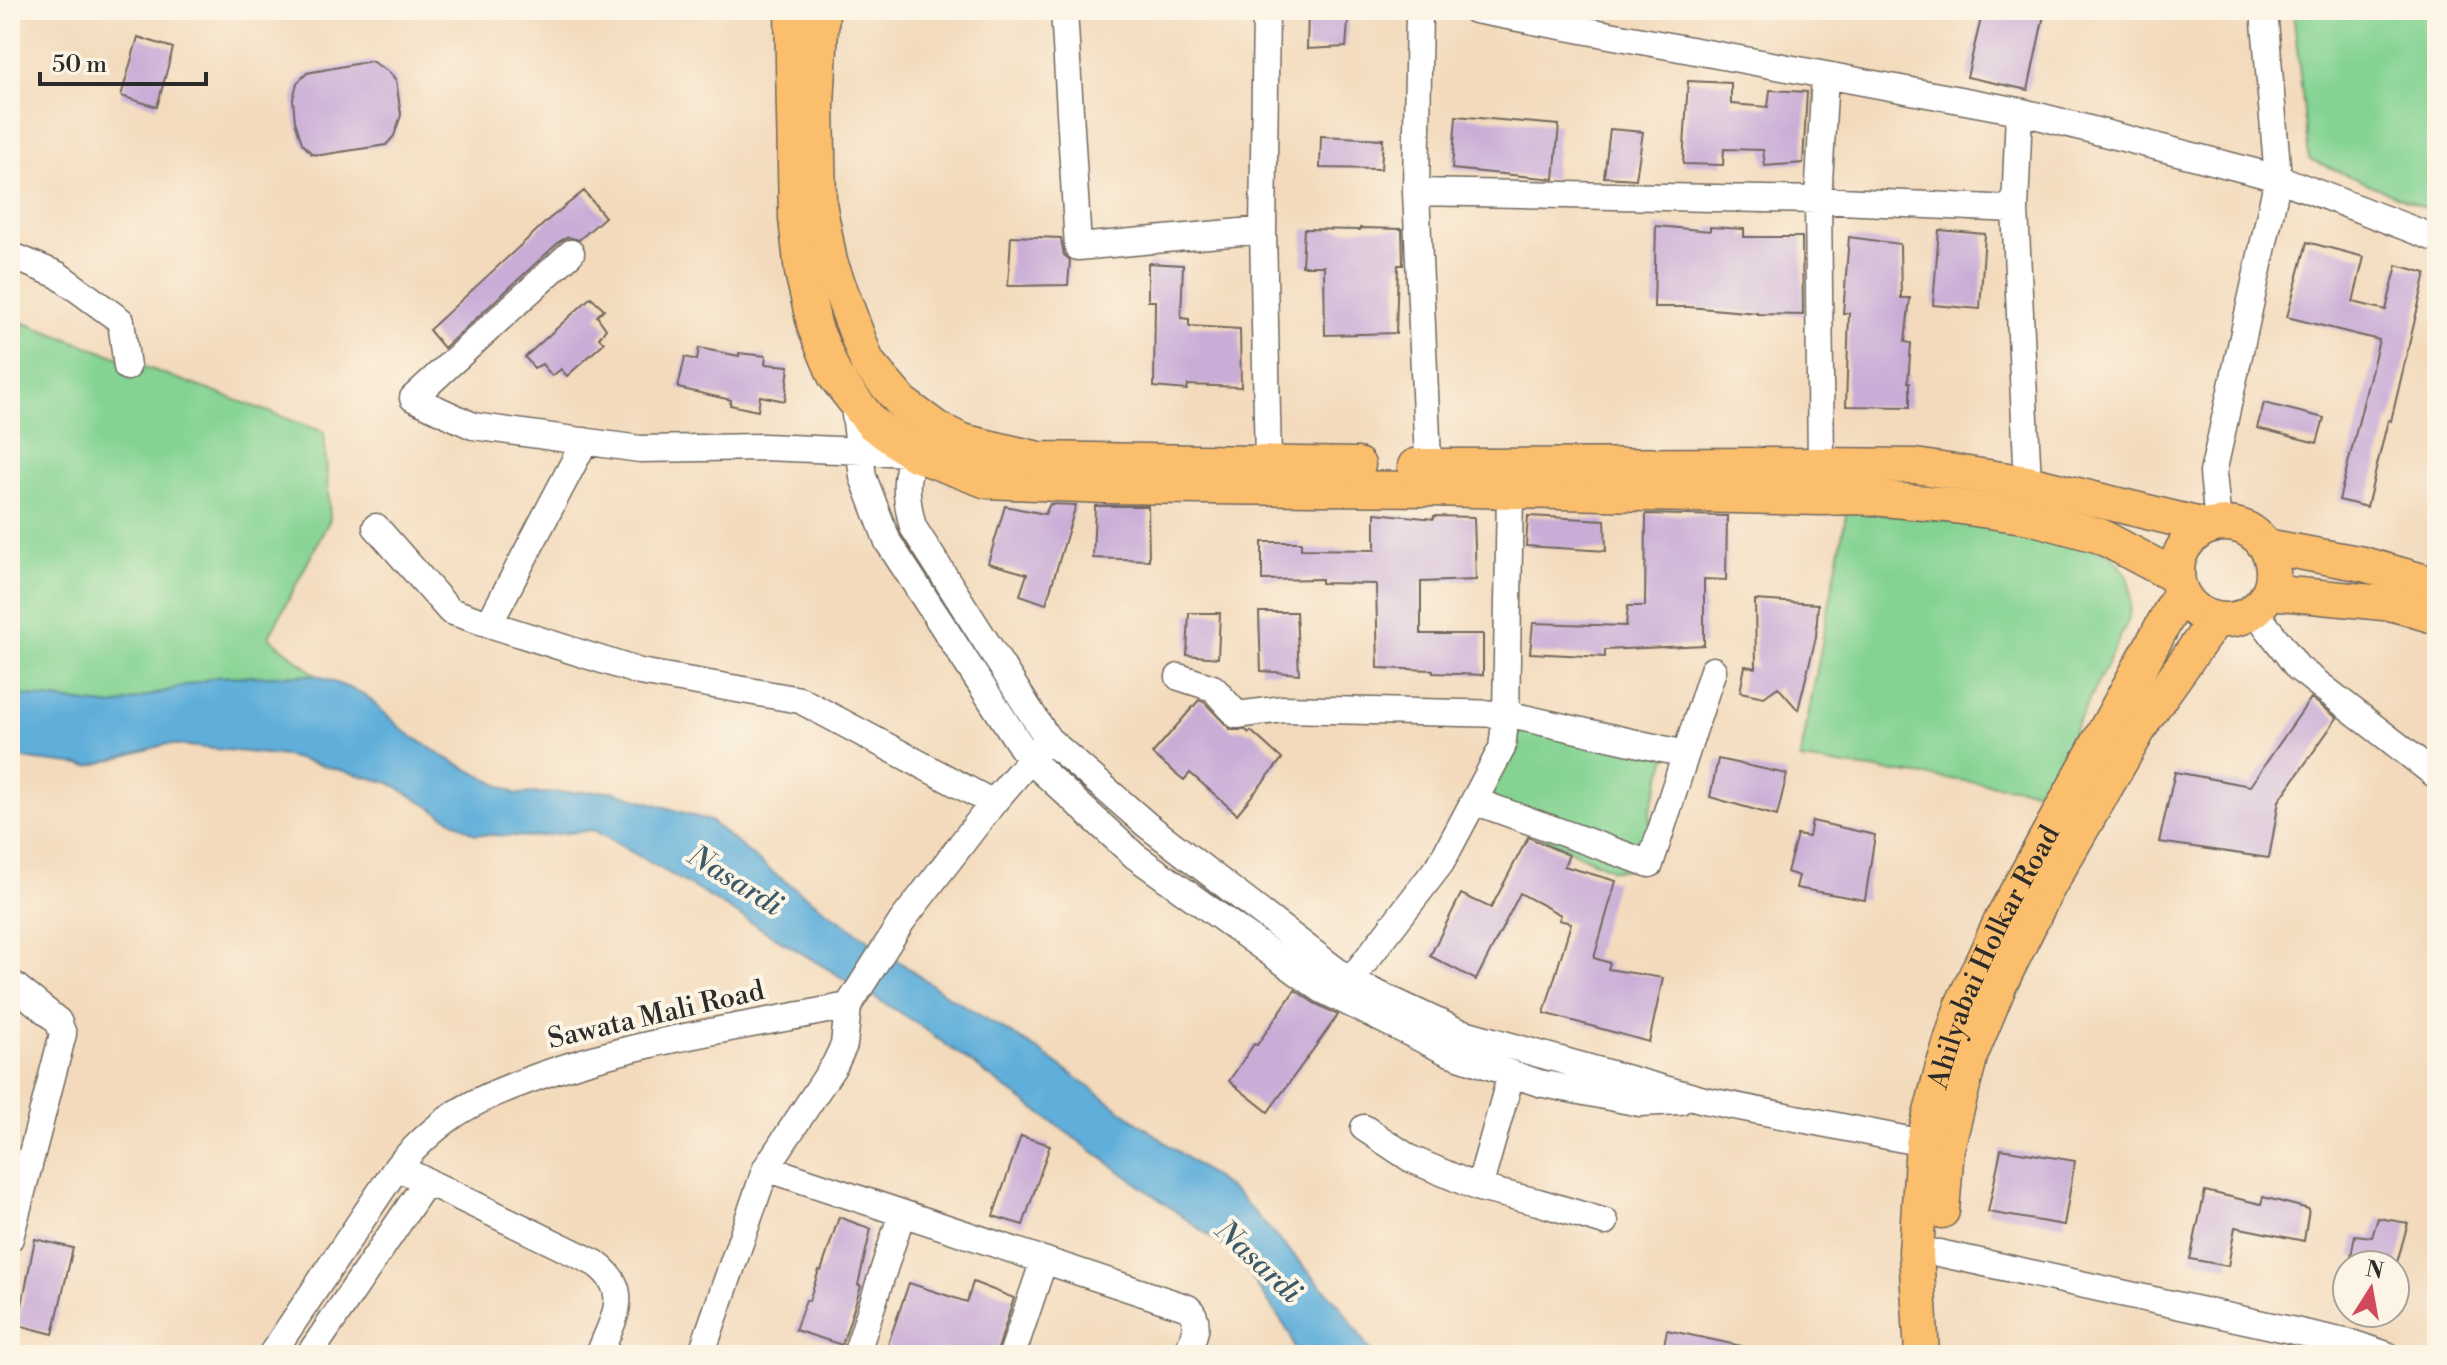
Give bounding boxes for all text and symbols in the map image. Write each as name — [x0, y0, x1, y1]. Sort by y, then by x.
scale bar — [40, 36, 206, 86]
text: 50 m — [52, 50, 107, 80]
street label: Ahilyabai Holkar Road — [1920, 819, 2067, 1093]
water label: Nasardi — [680, 837, 790, 925]
street label: Sawata Mali Road — [544, 973, 768, 1057]
water label: Nasardi — [1206, 1212, 1310, 1312]
north arrow — [2331, 1249, 2411, 1329]
text: N — [2363, 1256, 2386, 1286]

